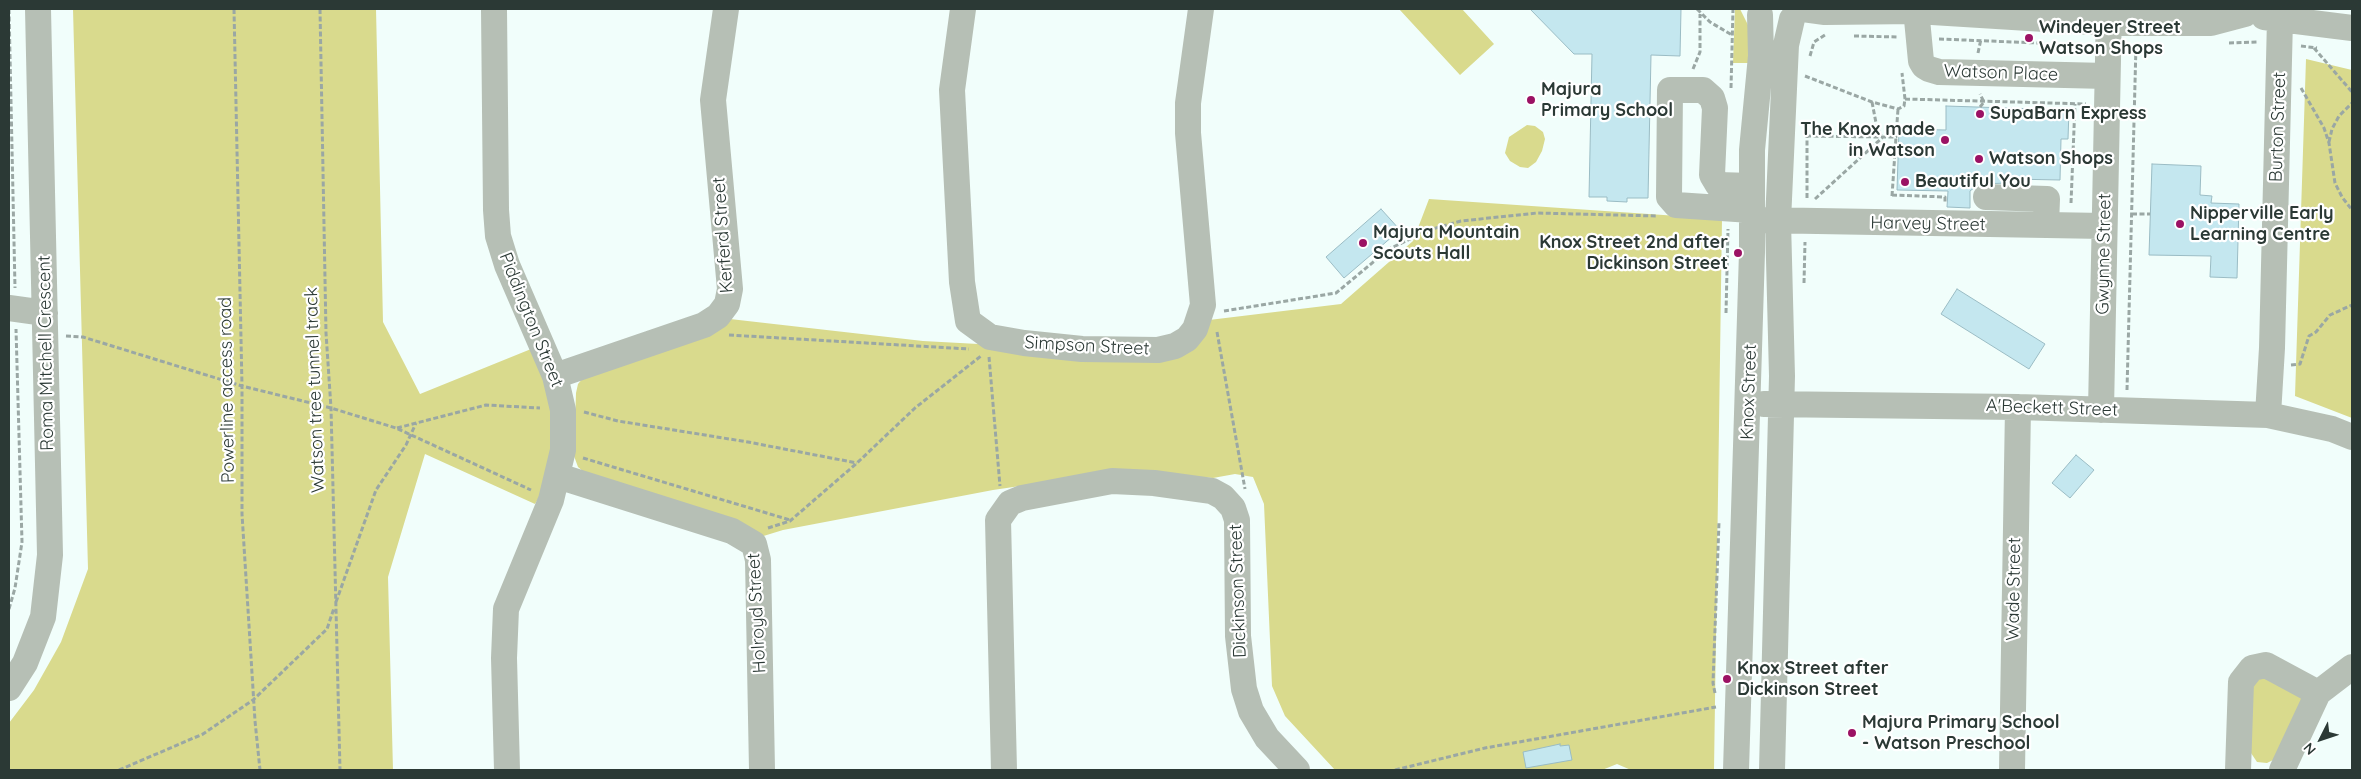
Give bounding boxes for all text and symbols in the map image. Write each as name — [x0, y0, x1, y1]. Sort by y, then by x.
place label: Windeyer Street Watson Shops — [2039, 17, 2181, 59]
marker: Windeyer Street Watson Shops — [2023, 32, 2035, 44]
street label: Watson Place — [1943, 60, 2059, 86]
street label: Burton Street — [2265, 72, 2291, 182]
place label: Majura Primary School — [1541, 79, 1673, 122]
marker: Majura Primary School — [1525, 94, 1537, 106]
place label: SupaBarn Express — [1990, 103, 2146, 125]
marker: SupaBarn Express — [1974, 108, 1986, 120]
place label: The Knox made in Watson — [1800, 119, 1935, 162]
marker: The Knox made in Watson — [1939, 134, 1951, 146]
place label: Watson Shops — [1989, 148, 2113, 170]
marker: Watson Shops — [1973, 153, 1985, 165]
place label: Beautiful You — [1915, 171, 2031, 193]
street label: Kerferd Street — [708, 176, 738, 294]
marker: Beautiful You — [1899, 176, 1911, 188]
street label: Gwynne Street — [2092, 193, 2116, 315]
place label: Nipperville Early Learning Centre — [2190, 203, 2334, 245]
street label: Harvey Street — [1870, 212, 1986, 236]
marker: Nipperville Early Learning Centre — [2174, 218, 2186, 230]
place label: Majura Mountain Scouts Hall — [1373, 222, 1519, 264]
place label: Knox Street 2nd after Dickinson Street — [1539, 232, 1728, 274]
marker: Majura Mountain Scouts Hall — [1357, 237, 1369, 249]
marker: Knox Street 2nd after Dickinson Street — [1732, 247, 1744, 259]
street label: Piddington Street — [494, 250, 568, 390]
street label: Roma Mitchell Crescent — [33, 255, 59, 451]
street label: Watson tree tunnel track — [301, 287, 329, 493]
street label: Powerline access road — [215, 297, 239, 483]
street label: Simpson Street — [1024, 332, 1150, 360]
street label: Knox Street — [1737, 344, 1761, 440]
street label: A'Beckett Street — [1986, 395, 2118, 421]
street label: Dickinson Street — [1225, 524, 1251, 658]
street label: Wade Street — [2002, 537, 2026, 641]
street label: Holroyd Street — [743, 552, 771, 674]
place label: Knox Street after Dickinson Street — [1737, 658, 1889, 701]
marker: Knox Street after Dickinson Street — [1721, 673, 1733, 685]
place label: Majura Primary School - Watson Preschool — [1862, 712, 2060, 754]
north arrow — [2296, 714, 2346, 764]
marker: Majura Primary School - Watson Preschool — [1846, 727, 1858, 739]
text: N — [2300, 739, 2320, 759]

